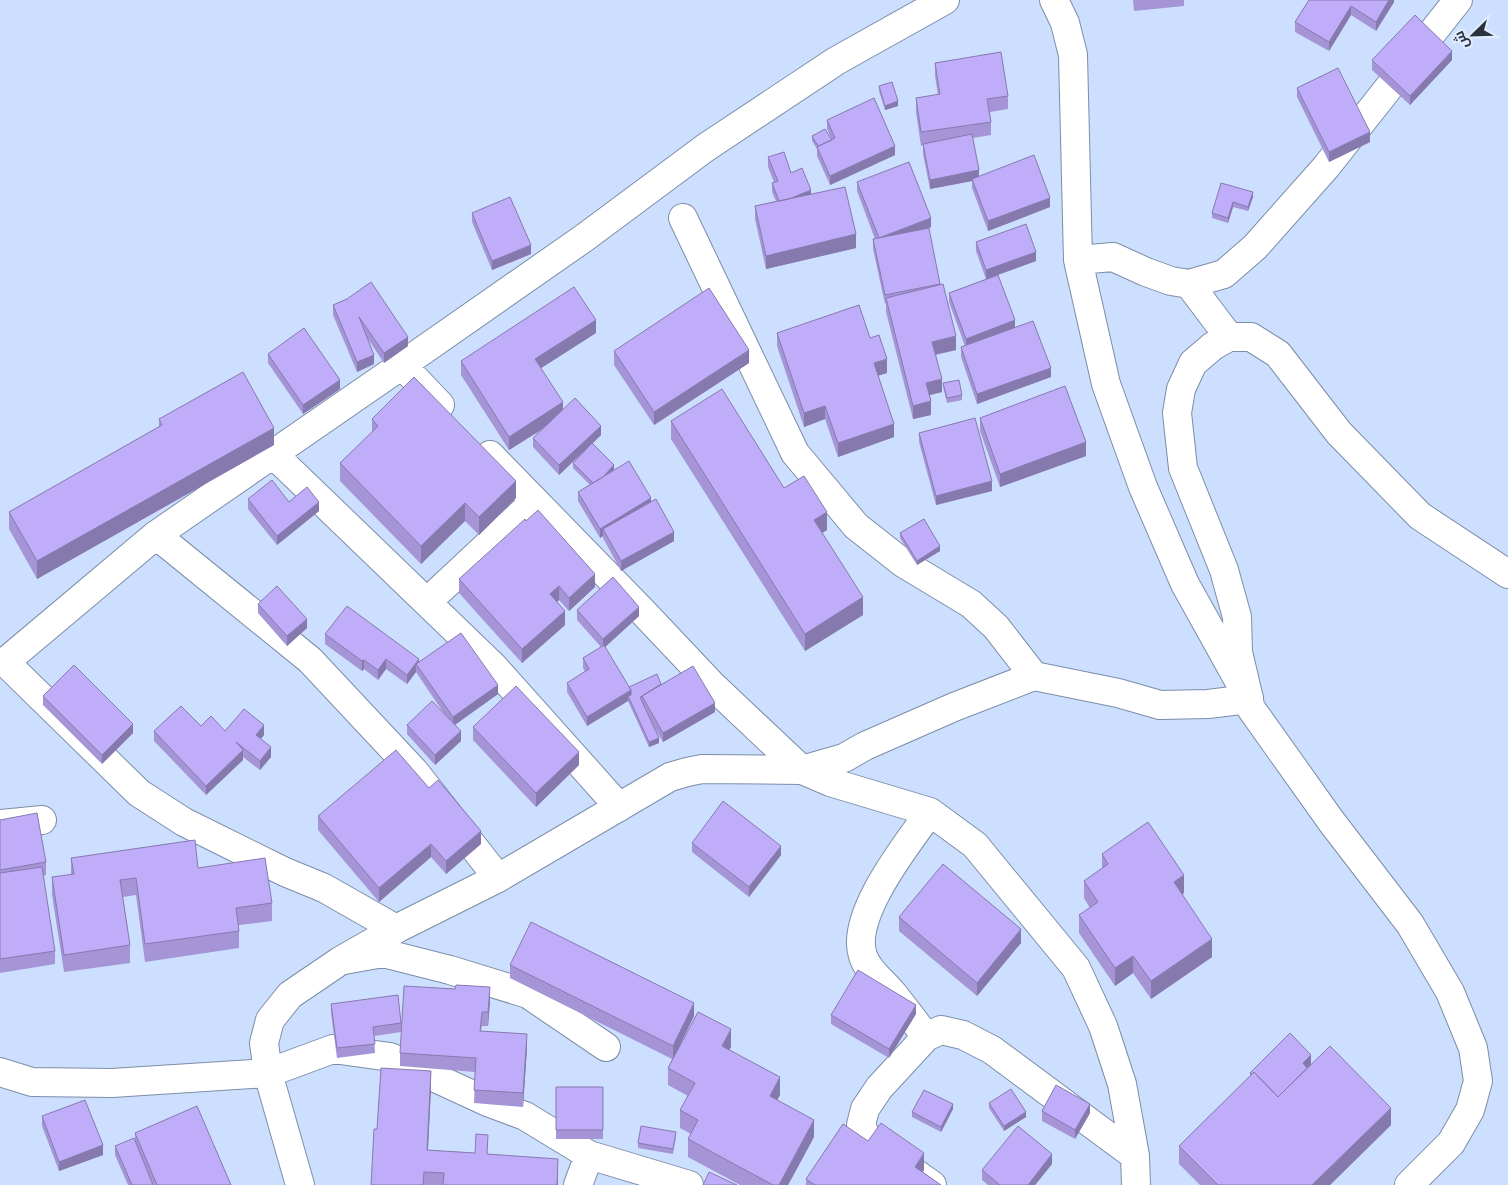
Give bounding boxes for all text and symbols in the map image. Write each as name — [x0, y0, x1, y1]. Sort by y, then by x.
north arrow — [1448, 10, 1498, 60]
text: ش — [1450, 28, 1473, 51]

